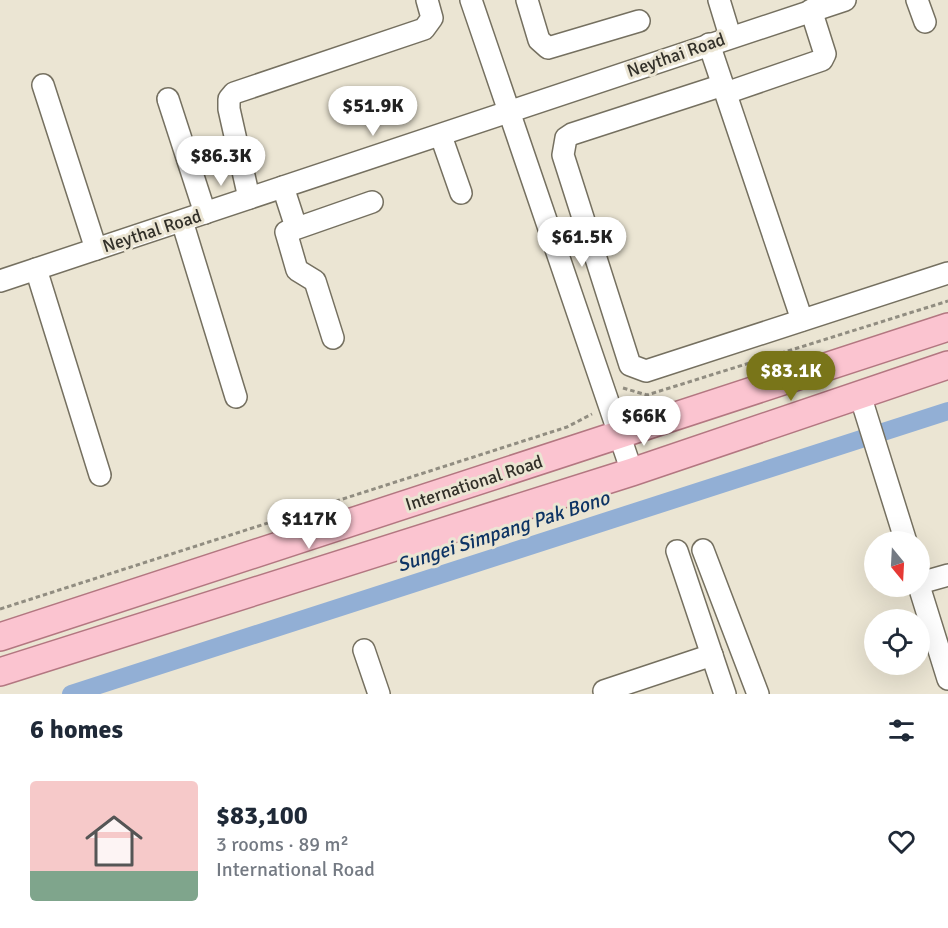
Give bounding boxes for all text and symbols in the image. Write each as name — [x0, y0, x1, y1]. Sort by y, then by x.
street label: Neythai Road — [624, 28, 728, 82]
pin: $51.9K — [324, 86, 422, 137]
text: $51.9K — [342, 93, 404, 118]
pin: $86.3K — [172, 136, 270, 187]
text: $86.3K — [190, 143, 252, 168]
street label: Neythal Road — [100, 205, 204, 257]
pin: $61.5K — [533, 217, 631, 268]
text: $61.5K — [551, 224, 613, 249]
pin: $83.1K — [742, 351, 840, 402]
text: $83.1K — [760, 358, 822, 383]
pin: $66K — [608, 396, 680, 447]
text: $66K — [622, 403, 666, 428]
street label: International Road — [403, 450, 545, 516]
water label: Sungei Simpang Pak Bono — [394, 485, 614, 578]
pin: $117K — [267, 499, 351, 550]
text: $117K — [281, 506, 337, 531]
north arrow — [864, 531, 930, 597]
map controls — [864, 531, 930, 675]
button: locate — [864, 609, 930, 675]
text: 6 homes — [30, 714, 123, 746]
icon: filters — [885, 714, 918, 747]
text: $83,100 — [216, 800, 308, 832]
icon: home — [78, 805, 150, 877]
icon: heart — [885, 825, 918, 858]
text: 3 rooms · 89 m² — [216, 832, 349, 857]
text: International Road — [216, 857, 375, 882]

